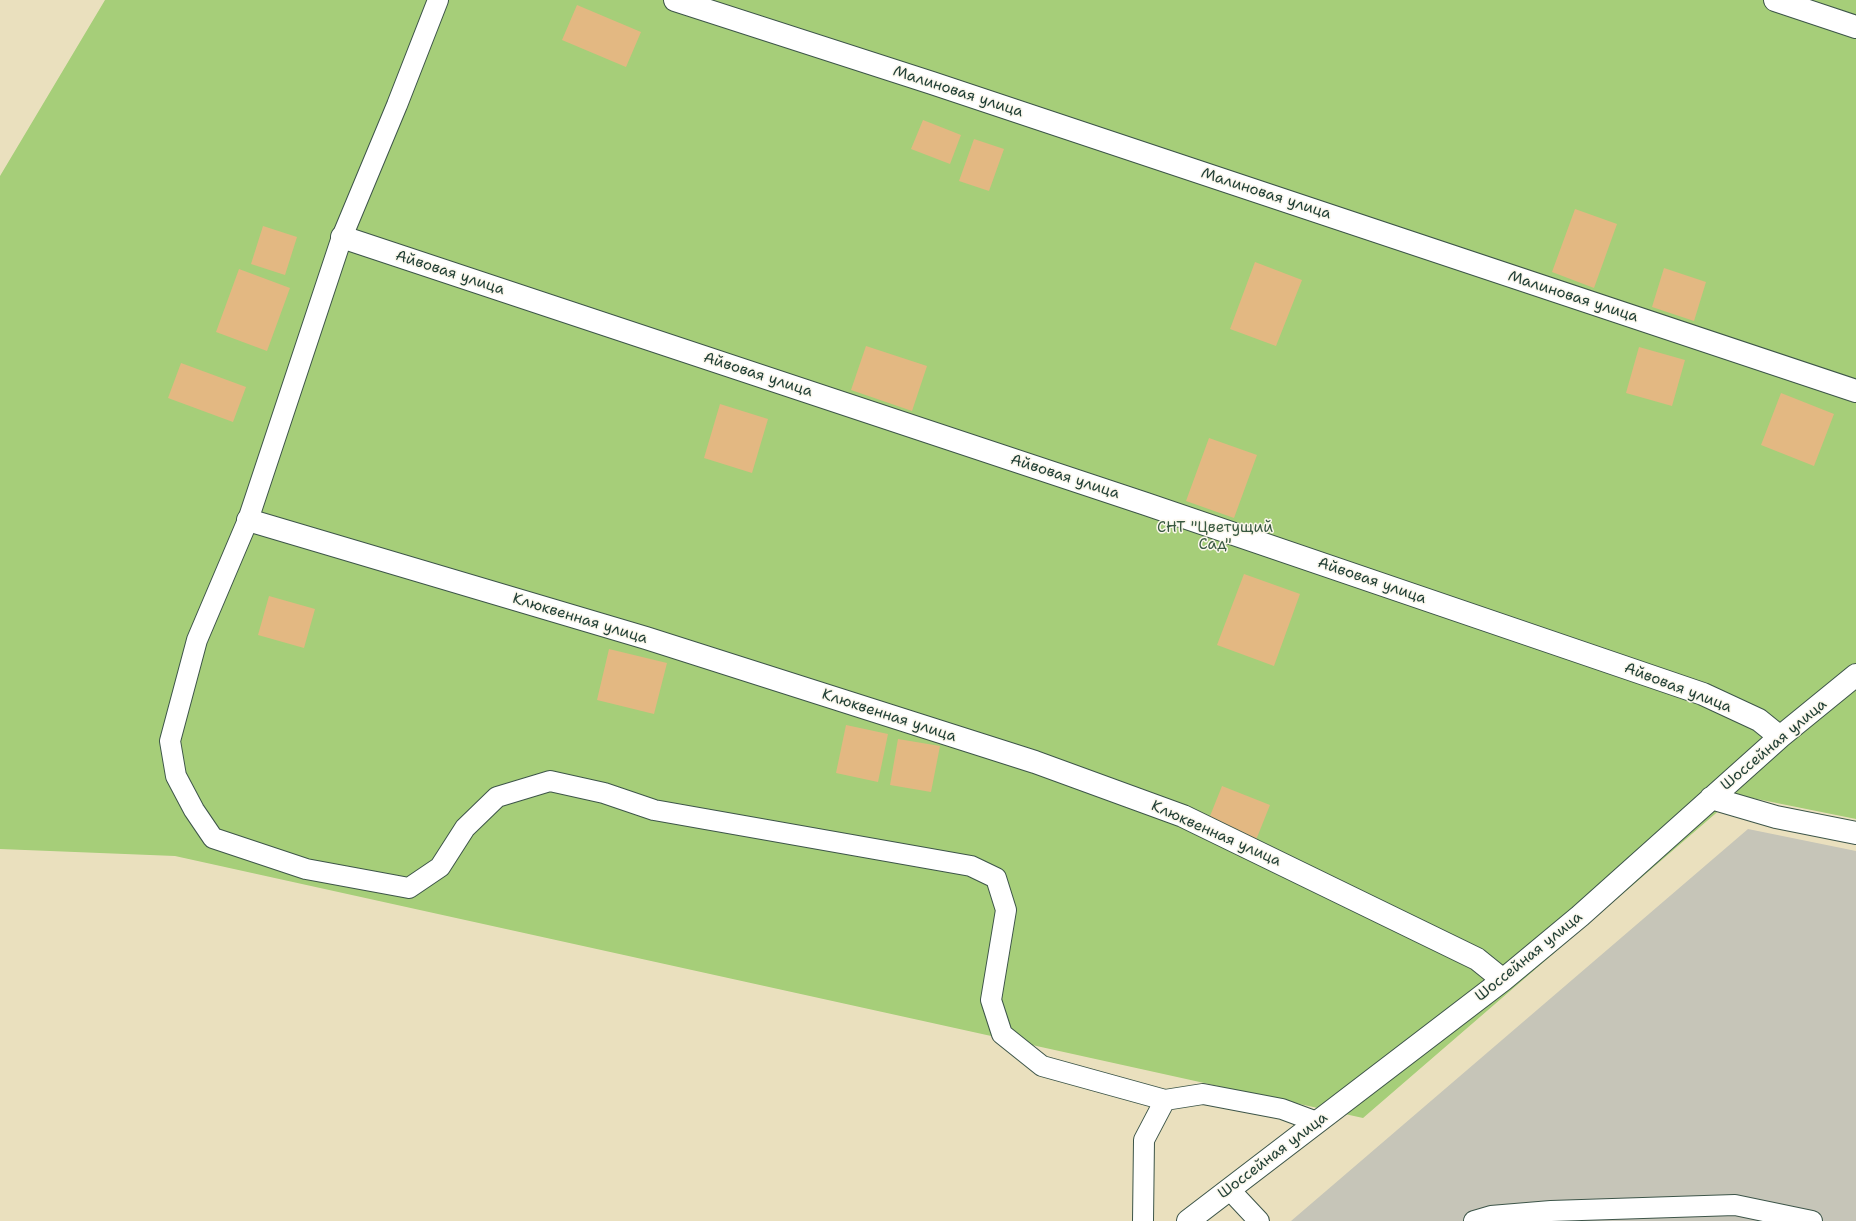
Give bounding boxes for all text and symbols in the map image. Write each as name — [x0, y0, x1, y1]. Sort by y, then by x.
street label: Малиновая улица — [891, 62, 1025, 122]
street label: Малиновая улица — [1199, 164, 1333, 224]
street label: Айвовая улица — [393, 247, 507, 299]
street label: Малиновая улица — [1506, 267, 1640, 327]
street label: Айвовая улица — [701, 349, 815, 401]
street label: Айвовая улица — [1008, 451, 1122, 503]
park label: СНТ "Цветущий Сад" — [1157, 519, 1273, 554]
street label: Айвовая улица — [1315, 554, 1429, 608]
street label: Клюквенная улица — [510, 590, 650, 648]
street label: Айвовая улица — [1622, 659, 1734, 717]
street label: Клюквенная улица — [819, 686, 959, 746]
street label: Шоссейная улица — [1717, 695, 1831, 795]
street label: Клюквенная улица — [1148, 797, 1284, 871]
street label: Шоссейная улица — [1472, 908, 1586, 1006]
street label: Шоссейная улица — [1215, 1109, 1331, 1203]

